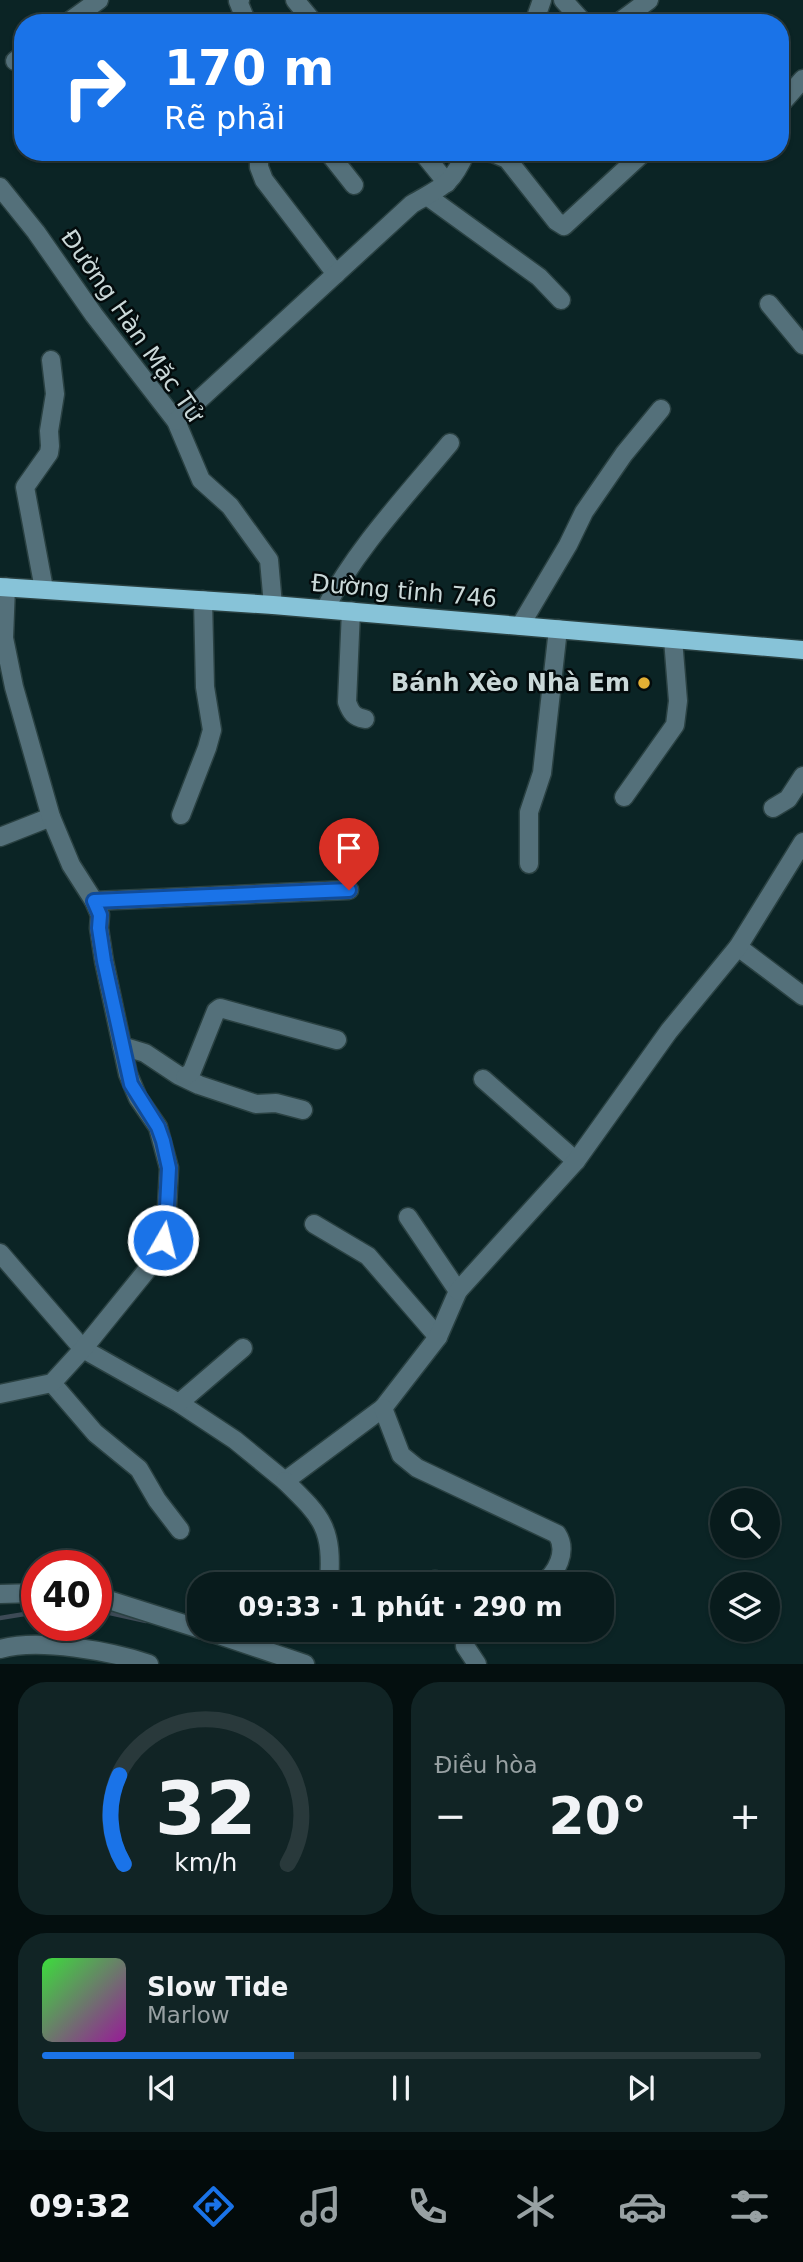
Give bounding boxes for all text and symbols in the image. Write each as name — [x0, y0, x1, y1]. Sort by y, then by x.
text: 170 m — [164, 40, 334, 97]
icon: right — [49, 42, 140, 133]
text: Rẽ phải — [164, 99, 285, 137]
street label: Đường Hàn Mặc Tử — [55, 224, 210, 429]
street label: Đường tỉnh 746 — [310, 569, 498, 613]
place label: Bánh Xèo Nhà Em — [391, 669, 630, 697]
marker: Bánh Xèo Nhà Em — [636, 675, 652, 691]
pin — [319, 818, 379, 890]
icon: arrive — [330, 829, 368, 867]
position arrow — [126, 1203, 200, 1277]
map controls — [710, 1488, 780, 1642]
button: search — [710, 1488, 780, 1558]
speed limit sign: 40 — [21, 1550, 112, 1641]
button: layers — [710, 1572, 780, 1642]
text: 09:33 · 1 phút · 290 m — [238, 1592, 563, 1622]
text: Điều hòa — [435, 1752, 538, 1778]
text: 32 — [155, 1767, 256, 1852]
text: 20° — [549, 1786, 647, 1846]
text: − — [435, 1794, 466, 1838]
text: + — [729, 1794, 761, 1838]
text: km/h — [174, 1848, 237, 1877]
text: Slow Tide — [147, 1972, 288, 2002]
text: Marlow — [147, 2002, 230, 2028]
icon: previous — [143, 2069, 181, 2107]
icon: pause — [382, 2069, 420, 2107]
icon: next — [622, 2069, 660, 2107]
icon: directions — [189, 2182, 238, 2231]
icon: music — [296, 2182, 345, 2231]
icon: phone — [403, 2182, 452, 2231]
icon: climate — [511, 2182, 560, 2231]
icon: car — [618, 2182, 667, 2231]
icon: filters — [725, 2182, 774, 2231]
text: 09:32 — [29, 2187, 131, 2225]

